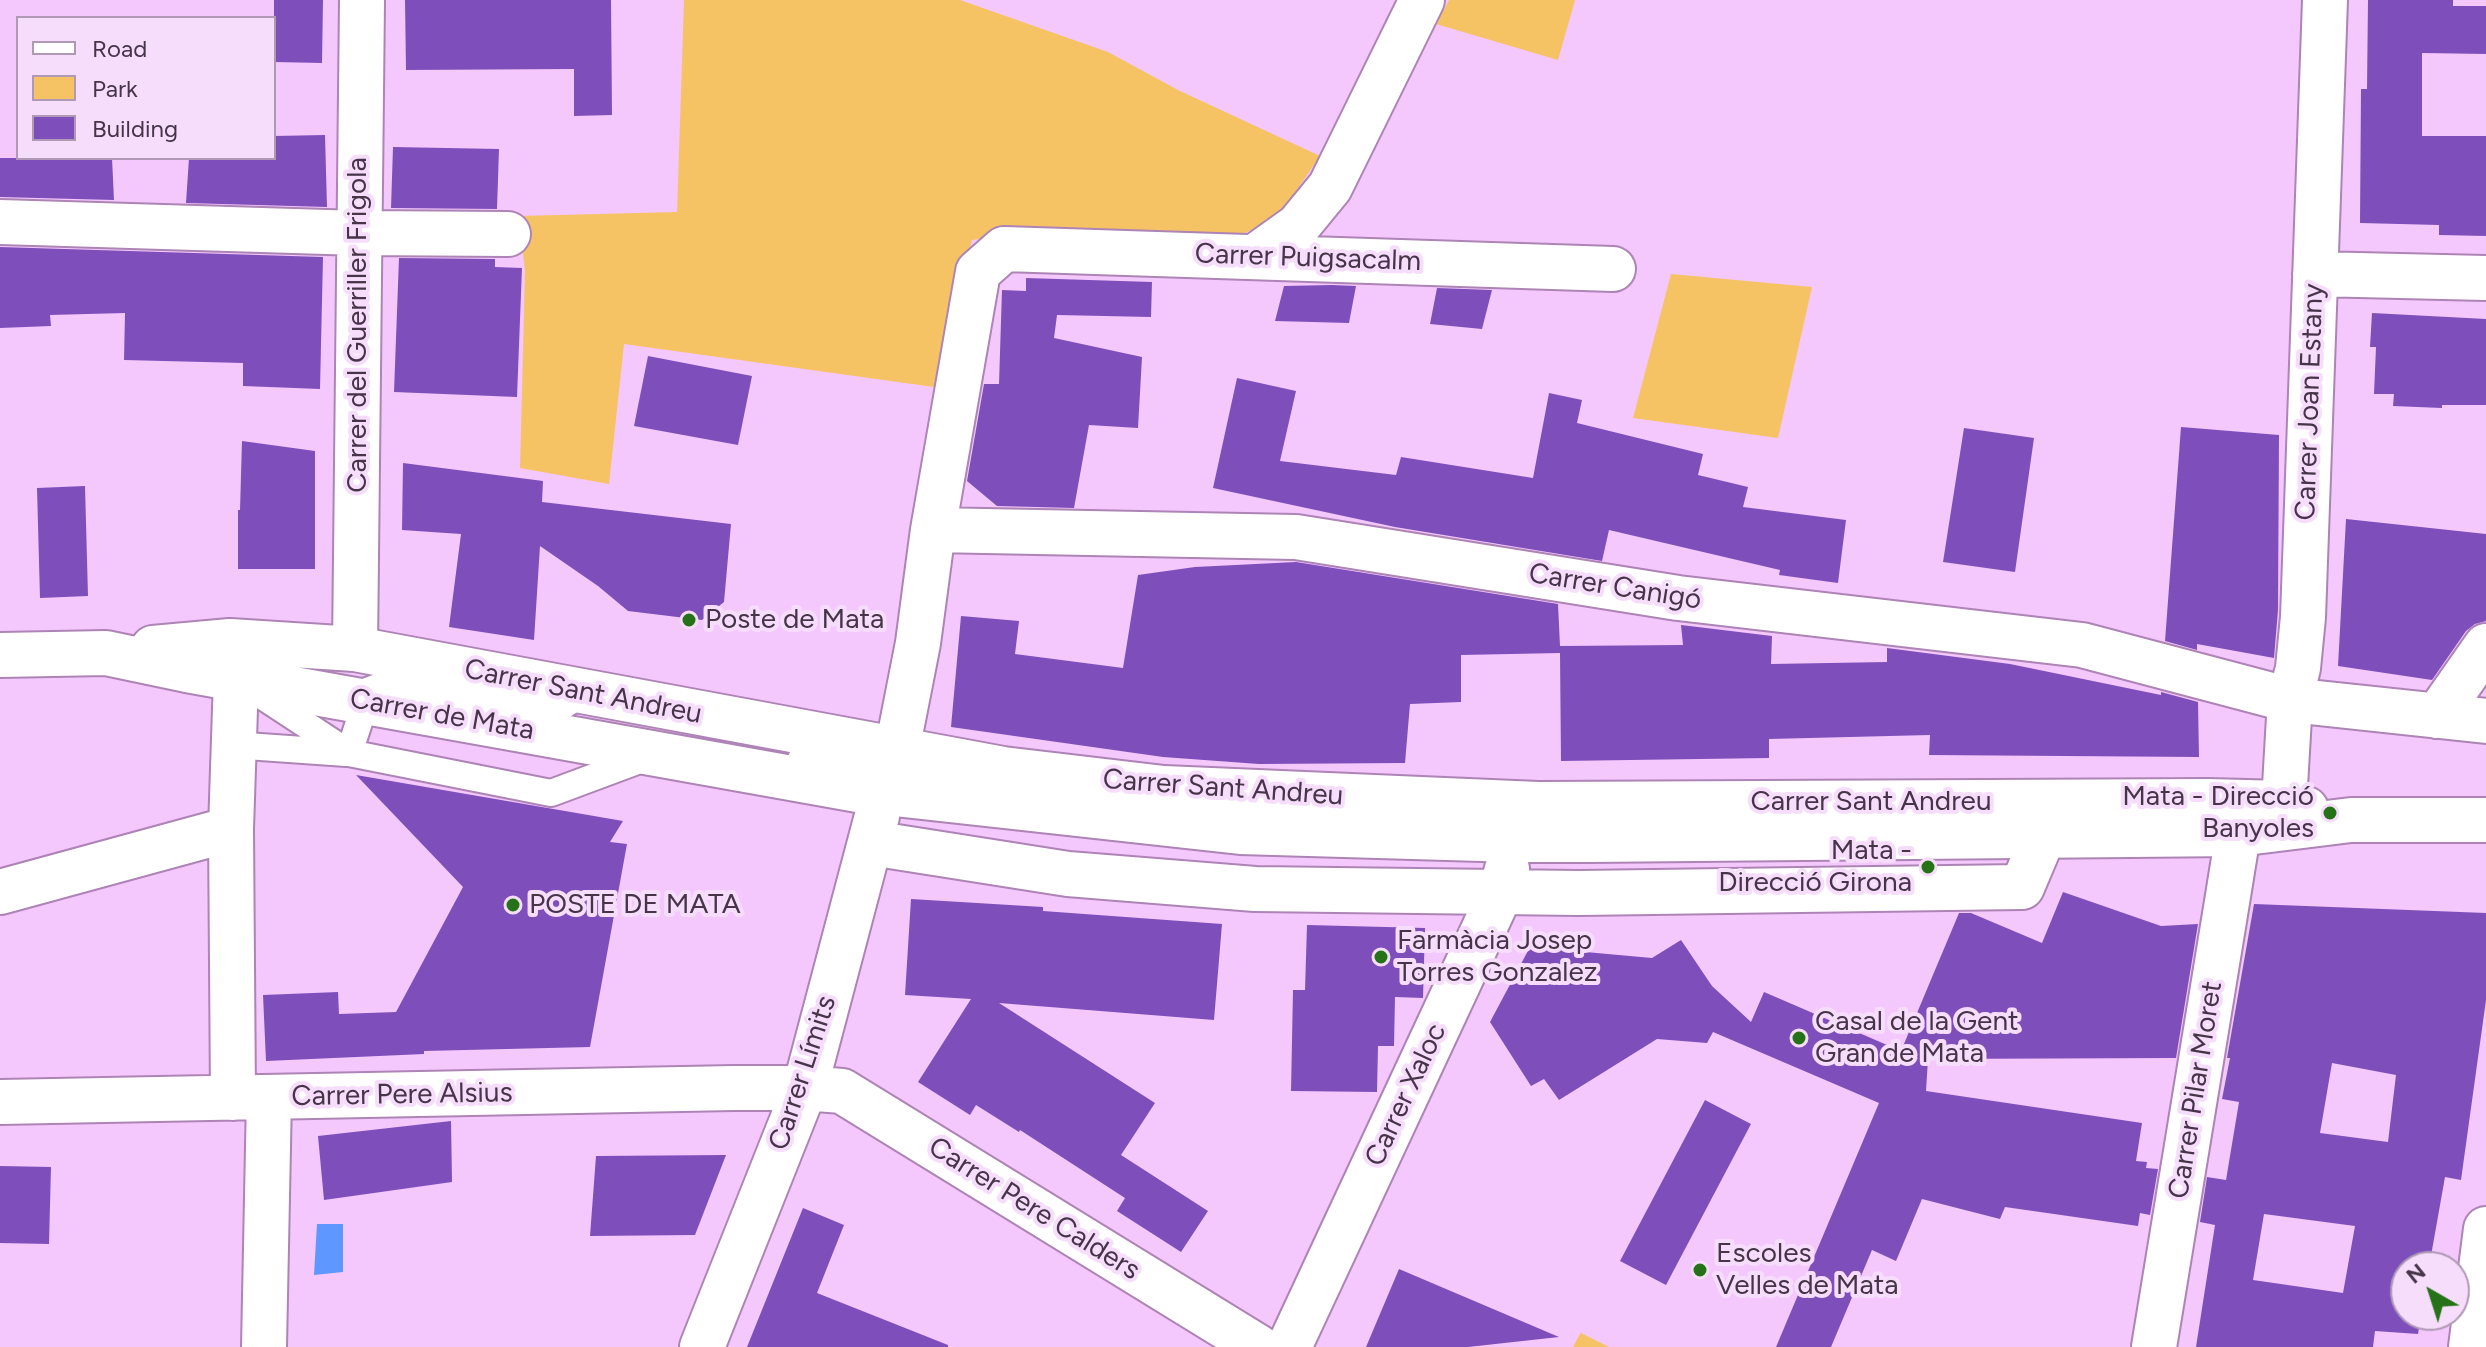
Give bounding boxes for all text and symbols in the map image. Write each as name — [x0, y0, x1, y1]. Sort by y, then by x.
legend — [16, 16, 276, 160]
text: Road — [92, 34, 147, 63]
text: Park — [92, 74, 138, 103]
text: Building — [92, 114, 178, 143]
street label: Carrer del Guerriller Frigola — [341, 157, 375, 493]
street label: Carrer Puigsacalm — [1194, 237, 1422, 279]
street label: Carrer Joan Estany — [2289, 283, 2331, 521]
street label: Carrer Canigó — [1526, 557, 1704, 617]
place label: Poste de Mata — [705, 603, 884, 637]
marker: Poste de Mata — [680, 611, 698, 629]
street label: Carrer Sant Andreu — [461, 653, 705, 731]
street label: Carrer de Mata — [347, 682, 537, 748]
street label: Carrer Sant Andreu — [1102, 763, 1344, 813]
place label: Mata - Direcció Banyoles — [2122, 780, 2314, 846]
street label: Carrer Sant Andreu — [1750, 785, 1992, 819]
marker: Mata - Direcció Banyoles — [2321, 804, 2339, 822]
place label: Mata - Direcció Girona — [1718, 834, 1912, 900]
marker: Mata - Direcció Girona — [1919, 858, 1937, 876]
place label: POSTE DE MATA — [529, 888, 741, 922]
marker: POSTE DE MATA — [504, 896, 522, 914]
place label: Farmàcia Josep Torres Gonzalez — [1397, 924, 1598, 990]
marker: Farmàcia Josep Torres Gonzalez — [1372, 948, 1390, 966]
street label: Carrer Pilar Moret — [2162, 979, 2230, 1201]
street label: Carrer Límits — [762, 992, 844, 1154]
place label: Casal de la Gent Gran de Mata — [1815, 1005, 2019, 1071]
street label: Carrer Xaloc — [1358, 1018, 1454, 1172]
marker: Casal de la Gent Gran de Mata — [1790, 1029, 1808, 1047]
street label: Carrer Pere Alsius — [291, 1076, 513, 1114]
street label: Carrer Pere Calders — [922, 1130, 1146, 1288]
place label: Escoles Velles de Mata — [1716, 1237, 1899, 1303]
north arrow — [2390, 1251, 2470, 1331]
text: N — [2401, 1258, 2431, 1289]
marker: Escoles Velles de Mata — [1691, 1261, 1709, 1279]

